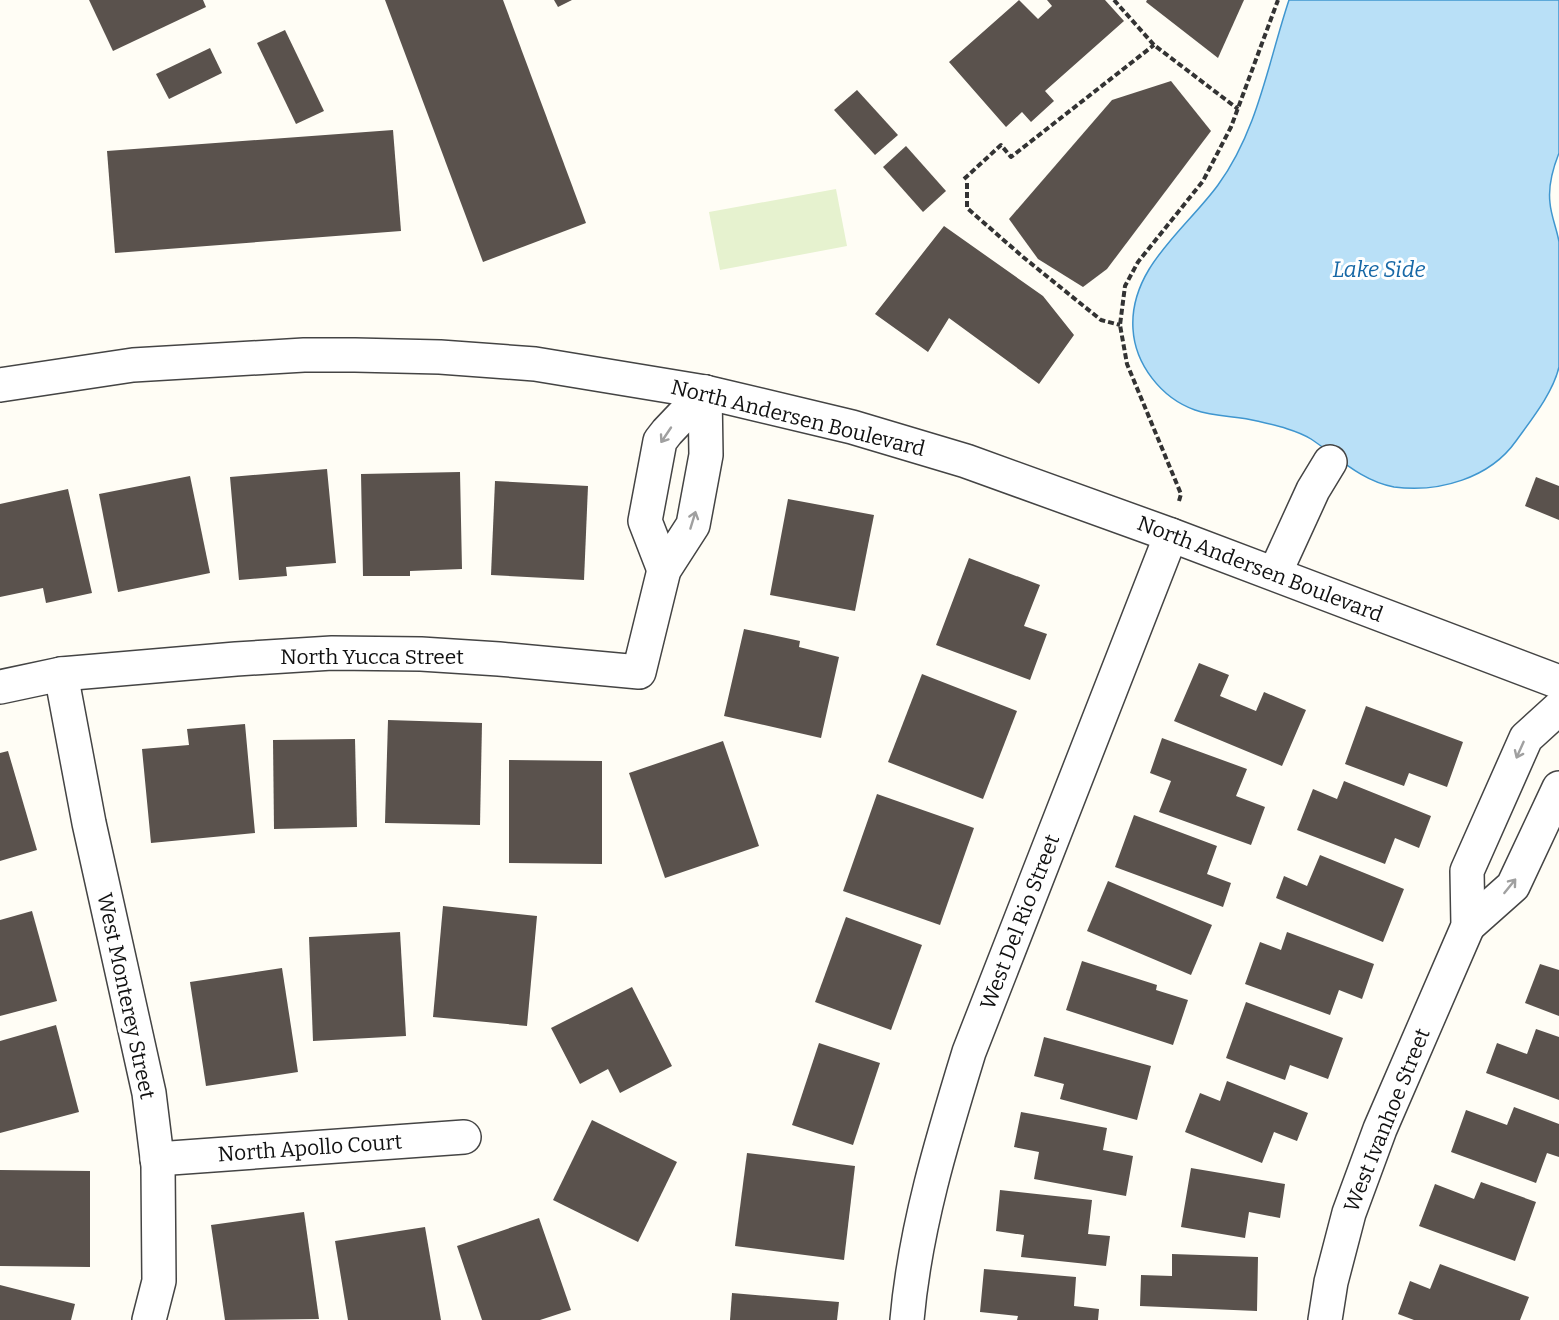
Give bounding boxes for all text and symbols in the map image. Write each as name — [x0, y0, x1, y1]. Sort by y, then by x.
water label: Lake Side — [1332, 256, 1426, 283]
street label: North Andersen Boulevard — [668, 374, 928, 462]
one-way arrow — [660, 427, 672, 443]
street label: North Andersen Boulevard — [1134, 510, 1386, 628]
one-way arrow — [688, 511, 699, 530]
street label: North Yucca Street — [280, 644, 464, 670]
one-way arrow — [1514, 741, 1525, 759]
street label: West Del Rio Street — [975, 830, 1065, 1013]
one-way arrow — [1504, 878, 1517, 894]
street label: West Monterey Street — [91, 890, 161, 1102]
street label: West Ivanhoe Street — [1338, 1024, 1436, 1216]
street label: North Apollo Court — [217, 1129, 403, 1167]

